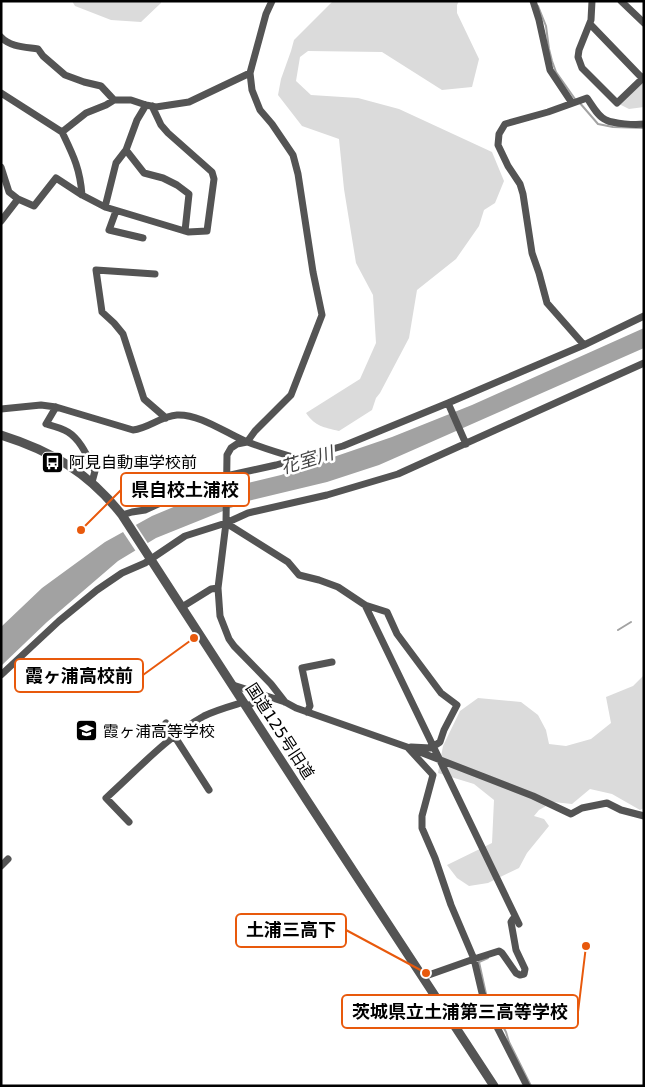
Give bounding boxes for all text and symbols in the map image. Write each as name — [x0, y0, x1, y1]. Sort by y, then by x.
water label: 花室川 — [278, 441, 338, 478]
bus stop icon: 阿見自動車学校前 — [41, 450, 65, 474]
place label: 阿見自動車学校前 — [69, 453, 197, 472]
callout: 県自校土浦校 — [121, 473, 249, 506]
text: 県自校土浦校 — [131, 479, 239, 500]
callout: 霞ヶ浦高校前 — [15, 659, 143, 692]
text: 霞ヶ浦高校前 — [25, 665, 133, 686]
street label: 国道125号旧道 — [242, 679, 318, 783]
school or university icon: 霞ヶ浦高等学校 — [75, 719, 99, 743]
place label: 霞ヶ浦高等学校 — [103, 722, 215, 741]
callout: 土浦三高下 — [236, 914, 346, 947]
text: 土浦三高下 — [246, 919, 336, 940]
callout: 茨城県立土浦第三高等学校 — [342, 995, 578, 1028]
text: 茨城県立土浦第三高等学校 — [352, 1001, 568, 1022]

